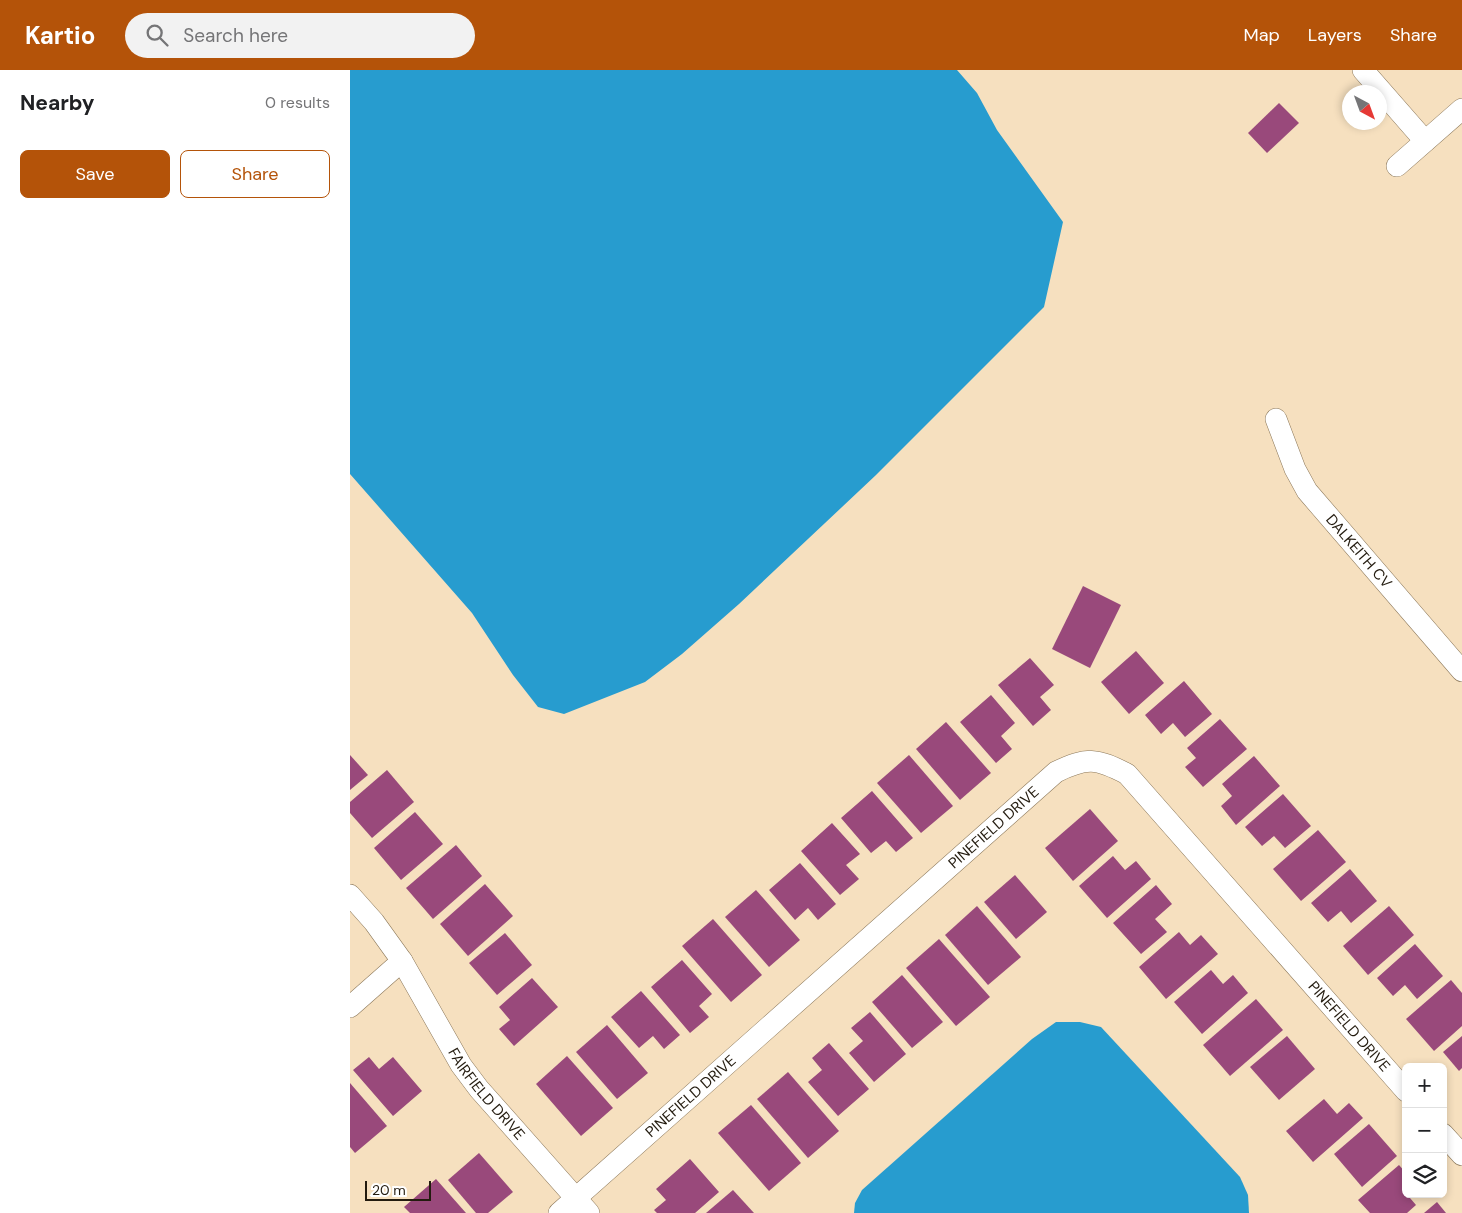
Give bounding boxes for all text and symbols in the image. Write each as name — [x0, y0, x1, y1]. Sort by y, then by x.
search box — [125, 13, 475, 58]
text: Kartio — [25, 20, 95, 51]
icon: search — [143, 21, 171, 49]
text: Search here — [183, 23, 288, 48]
text: Map — [1244, 23, 1280, 47]
text: Layers — [1308, 23, 1362, 47]
text: Share — [1390, 23, 1437, 47]
north arrow — [1342, 85, 1387, 130]
text: Nearby — [20, 89, 94, 117]
text: 0 results — [265, 92, 330, 113]
button: Save — [20, 150, 170, 198]
button: Share — [180, 150, 330, 198]
street label: DALKEITH CV — [1321, 510, 1396, 592]
street label: PINEFIELD DRIVE — [944, 782, 1043, 873]
street label: PINEFIELD DRIVE — [1304, 977, 1394, 1076]
street label: FAIRFIELD DRIVE — [443, 1044, 529, 1144]
street label: PINEFIELD DRIVE — [641, 1051, 740, 1142]
map controls — [1402, 1063, 1447, 1198]
button: + — [1402, 1063, 1447, 1108]
button: − — [1402, 1108, 1447, 1153]
button: layers — [1402, 1153, 1447, 1198]
scale bar — [365, 1178, 431, 1201]
text: 20 m — [372, 1181, 406, 1199]

